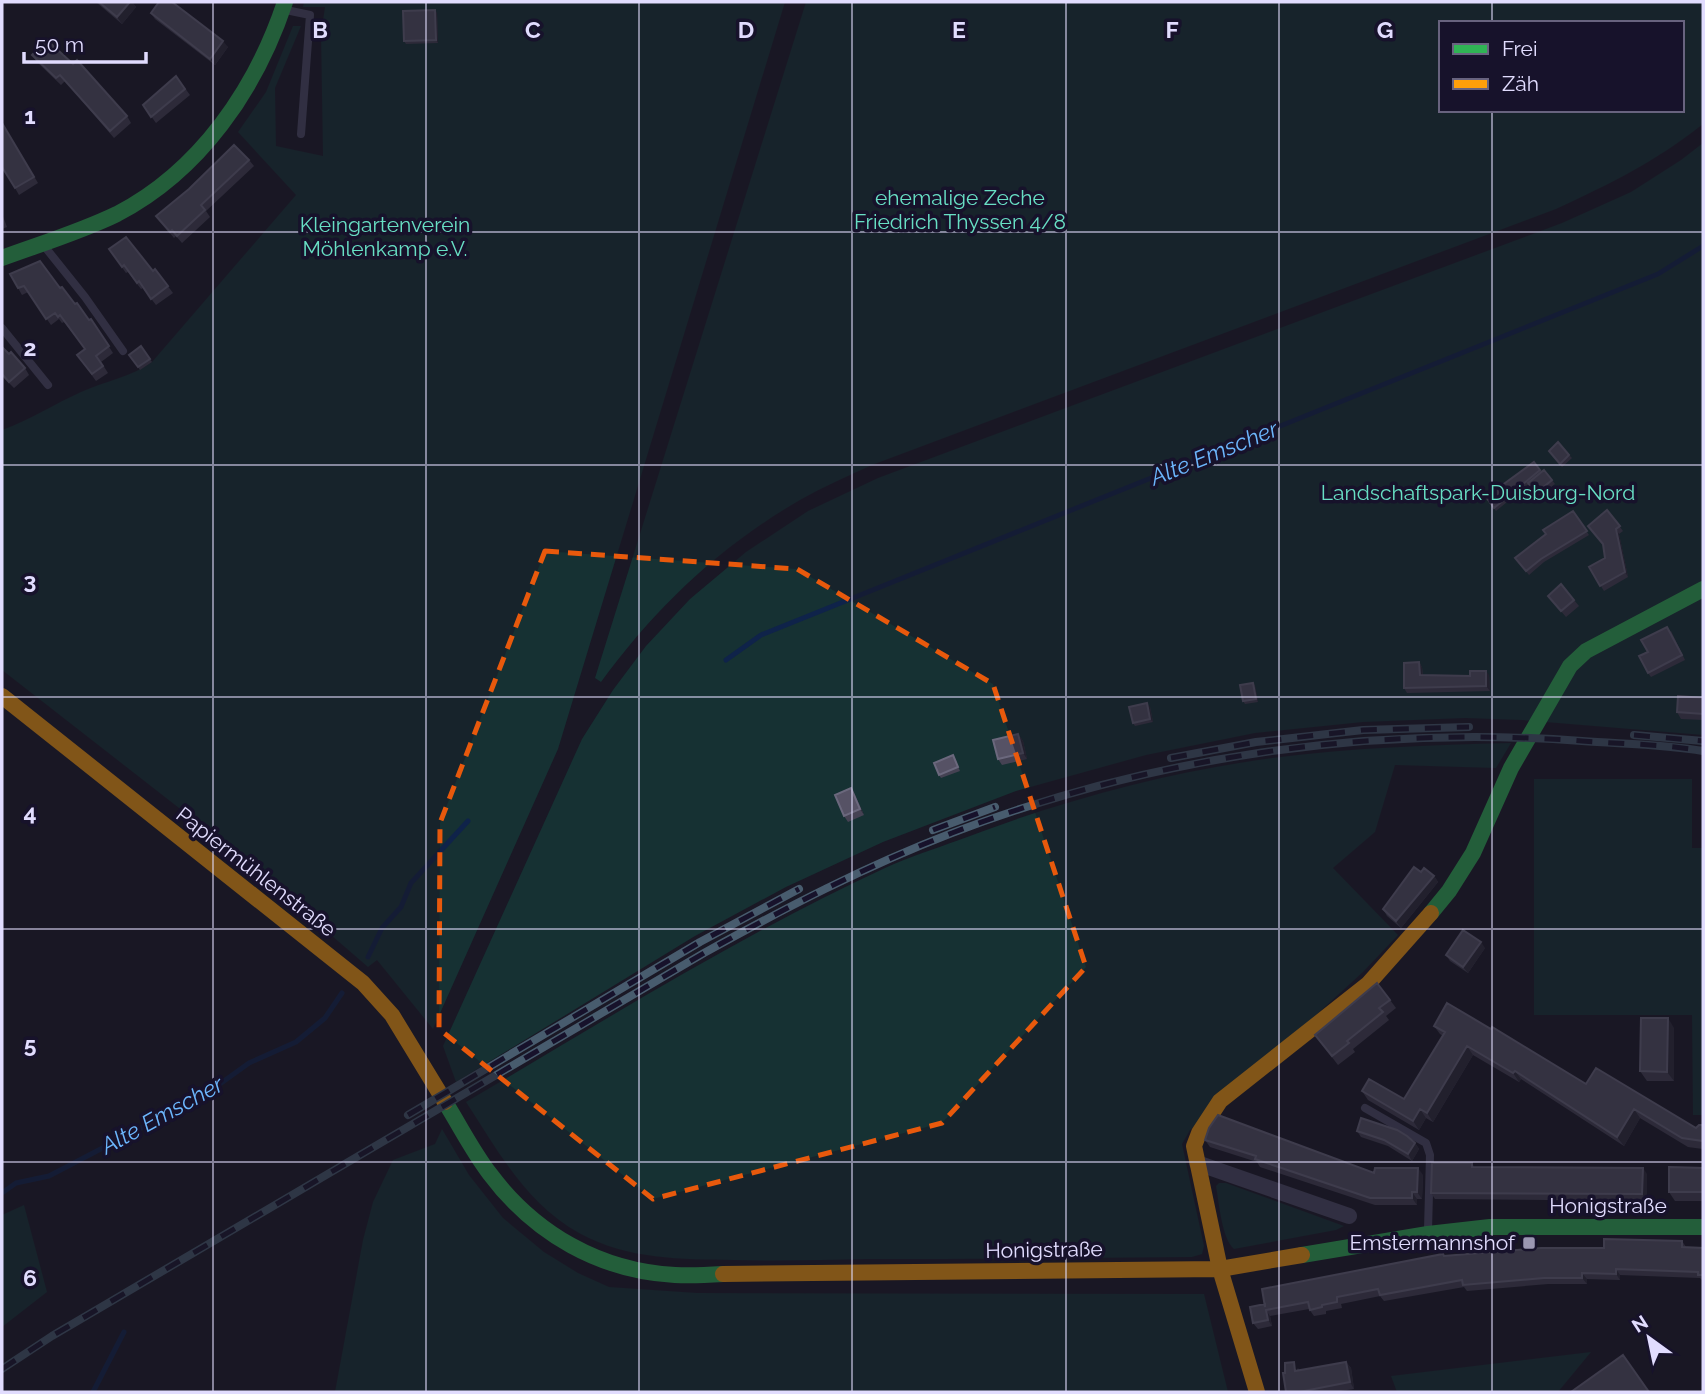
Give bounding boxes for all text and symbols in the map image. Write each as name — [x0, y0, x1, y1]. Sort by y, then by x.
text: B — [312, 16, 328, 43]
text: C — [525, 16, 541, 43]
text: D — [738, 16, 754, 43]
text: E — [952, 16, 966, 43]
text: F — [1165, 16, 1179, 43]
text: G — [1377, 16, 1393, 43]
scale bar — [24, 21, 147, 65]
legend — [1439, 21, 1684, 112]
text: 50 m — [35, 32, 84, 57]
text: Frei — [1502, 36, 1538, 61]
text: Zäh — [1502, 71, 1539, 96]
text: 1 — [24, 102, 36, 129]
park label: ehemalige Zeche Friedrich Thyssen 4/8 — [854, 185, 1066, 234]
park label: Kleingartenverein Möhlenkamp e.V. — [300, 212, 470, 261]
text: 2 — [24, 334, 36, 361]
water label: Alte Emscher — [1144, 414, 1283, 491]
park label: Landschaftspark-Duisburg-Nord — [1321, 480, 1635, 505]
text: 3 — [24, 567, 36, 594]
text: 4 — [23, 799, 37, 826]
street label: Papiermühlenstraße — [171, 801, 341, 942]
text: 5 — [24, 1031, 37, 1058]
water label: Alte Emscher — [94, 1069, 229, 1160]
street label: Honigstraße — [1549, 1193, 1667, 1218]
place label: Emstermannshof — [1349, 1230, 1516, 1255]
marker: Emstermannshof — [1521, 1235, 1537, 1251]
street label: Honigstraße — [985, 1236, 1103, 1263]
text: 6 — [23, 1264, 37, 1291]
north arrow — [1614, 1303, 1684, 1373]
text: N — [1628, 1311, 1652, 1337]

